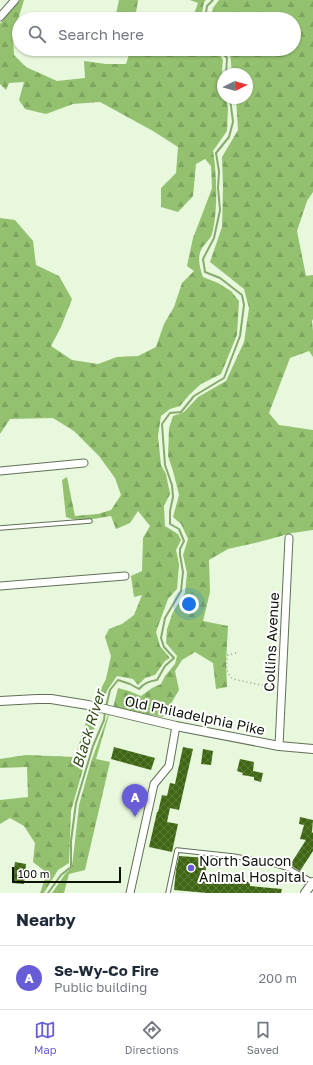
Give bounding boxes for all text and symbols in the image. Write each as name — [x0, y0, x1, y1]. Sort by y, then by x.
search box — [12, 12, 301, 56]
icon: search — [26, 23, 48, 45]
text: Search here — [58, 25, 144, 43]
north arrow — [217, 68, 253, 104]
street label: Collins Avenue — [260, 592, 282, 692]
your location — [179, 594, 199, 614]
water label: Black River — [68, 686, 109, 770]
street label: Old Philadelphia Pike — [123, 692, 267, 738]
pin: A — [122, 784, 148, 817]
place label: North Saucon Animal Hospital — [199, 852, 306, 885]
marker: North Saucon Animal Hospital — [186, 863, 196, 873]
scale bar — [12, 865, 121, 884]
text: 100 m — [18, 867, 49, 880]
text: Nearby — [16, 909, 76, 930]
text: Se-Wy-Co Fire — [54, 961, 159, 979]
text: A — [24, 970, 34, 986]
text: 200 m — [259, 970, 297, 986]
text: Public building — [54, 979, 147, 995]
tab: Map — [34, 1019, 57, 1056]
tab: Directions — [125, 1019, 179, 1056]
tab: Saved — [247, 1019, 279, 1056]

